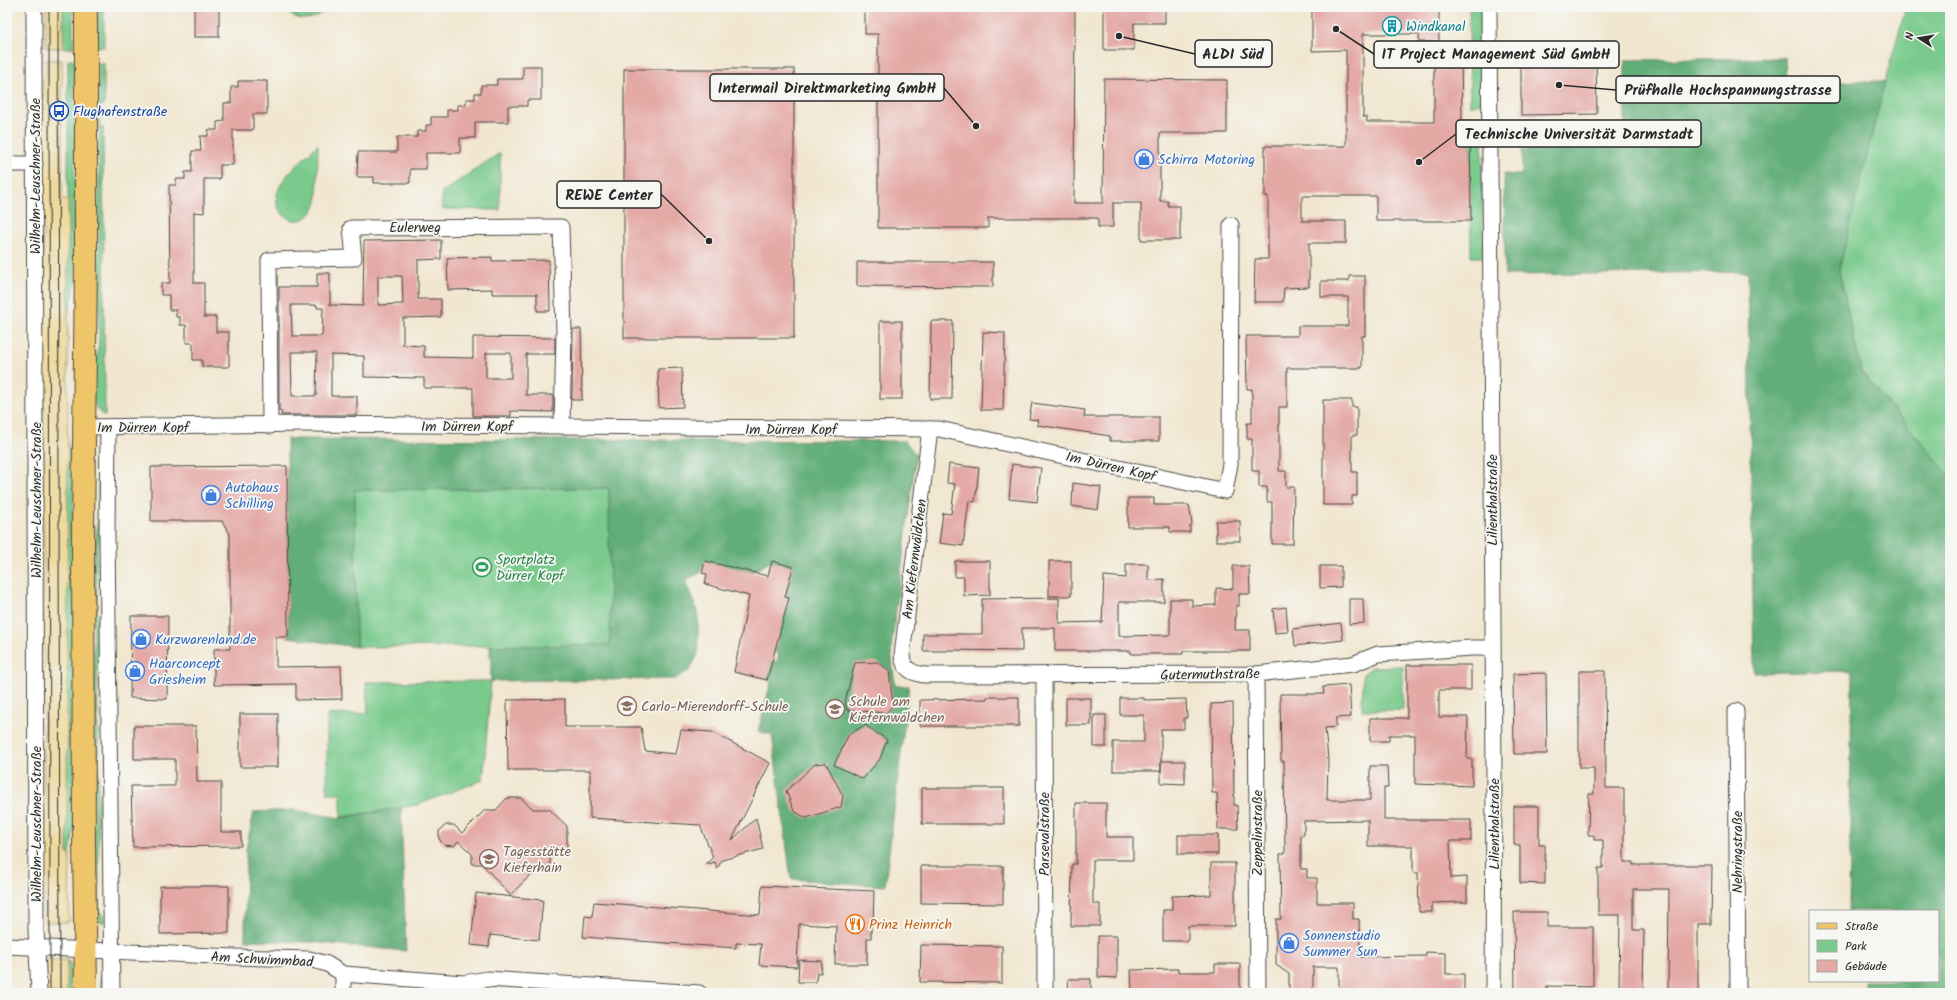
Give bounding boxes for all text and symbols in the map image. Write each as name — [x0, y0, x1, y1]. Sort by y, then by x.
building icon: Windkanal — [1381, 15, 1403, 37]
place label: Windkanal — [1406, 16, 1466, 38]
north arrow — [1899, 18, 1939, 58]
text: N — [1901, 31, 1920, 41]
callout: ALDI Süd — [1195, 40, 1272, 67]
callout: IT Project Management Süd GmbH — [1374, 41, 1619, 68]
text: ALDI Süd — [1202, 43, 1265, 67]
text: IT Project Management Süd GmbH — [1382, 43, 1611, 67]
callout: Intermail Direktmarketing GmbH — [710, 74, 944, 101]
callout: Prüfhalle Hochspannungstrasse — [1616, 76, 1840, 103]
text: Intermail Direktmarketing GmbH — [718, 77, 936, 101]
text: Prüfhalle Hochspannungstrasse — [1624, 79, 1832, 103]
street label: Wilhelm-Leuschner-Straße — [25, 97, 47, 254]
bus stop icon: Flughafenstraße — [48, 100, 70, 122]
place label: Flughafenstraße — [73, 101, 168, 123]
callout: Technische Universität Darmstadt — [1456, 120, 1701, 147]
text: Technische Universität Darmstadt — [1464, 123, 1694, 147]
shop icon: Schirra Motoring — [1133, 148, 1155, 170]
place label: Schirra Motoring — [1158, 149, 1255, 171]
callout: REWE Center — [557, 181, 661, 208]
text: REWE Center — [565, 184, 653, 208]
street label: Eulerweg — [389, 217, 441, 239]
street label: Im Dürren Kopf — [421, 416, 515, 438]
street label: Im Dürren Kopf — [97, 417, 191, 439]
street label: Im Dürren Kopf — [745, 419, 839, 441]
street label: Wilhelm-Leuschner-Straße — [26, 421, 48, 578]
street label: Im Dürren Kopf — [1063, 446, 1160, 488]
street label: Lilienthalstraße — [1482, 454, 1504, 546]
place label: Autohaus Schilling — [225, 477, 279, 515]
shop icon: Autohaus Schilling — [200, 484, 222, 506]
street label: Am Kiefernwäldchen — [897, 498, 933, 620]
place label: Sportplatz Dürrer Kopf — [496, 549, 566, 587]
sports icon: Sportplatz Dürrer Kopf — [471, 556, 493, 578]
shop icon: Kurzwarenland.de — [130, 628, 152, 650]
place label: Kurzwarenland.de — [155, 629, 257, 651]
place label: Haarconcept Griesheim — [149, 653, 221, 691]
shop icon: Haarconcept Griesheim — [124, 660, 146, 682]
street label: Gutermuthstraße — [1160, 663, 1261, 687]
place label: Schule am Kiefernwäldchen — [849, 691, 945, 729]
school or university icon: Carlo-Mierendorff-Schule — [616, 695, 638, 717]
place label: Carlo-Mierendorff-Schule — [641, 696, 789, 718]
school or university icon: Schule am Kiefernwäldchen — [824, 698, 846, 720]
street label: Wilhelm-Leuschner-Straße — [26, 745, 48, 902]
street label: Lilienthalstraße — [1484, 778, 1506, 870]
street label: Zeppelinstraße — [1247, 789, 1269, 876]
street label: Parsevalstraße — [1034, 791, 1056, 876]
street label: Nehringstraße — [1727, 810, 1749, 893]
place label: Tagesstätte Kieferhain — [503, 841, 572, 879]
school or university icon: Tagesstätte Kieferhain — [478, 848, 500, 870]
legend — [1809, 910, 1939, 982]
restaurant icon: Prinz Heinrich — [844, 913, 866, 935]
place label: Prinz Heinrich — [869, 914, 952, 936]
text: Straße — [1845, 917, 1879, 936]
place label: Sonnenstudio Summer Sun — [1303, 925, 1380, 963]
shop icon: Sonnenstudio Summer Sun — [1278, 932, 1300, 954]
text: Park — [1845, 937, 1867, 956]
street label: Am Schwimmbad — [210, 946, 315, 974]
text: Gebäude — [1845, 957, 1887, 976]

